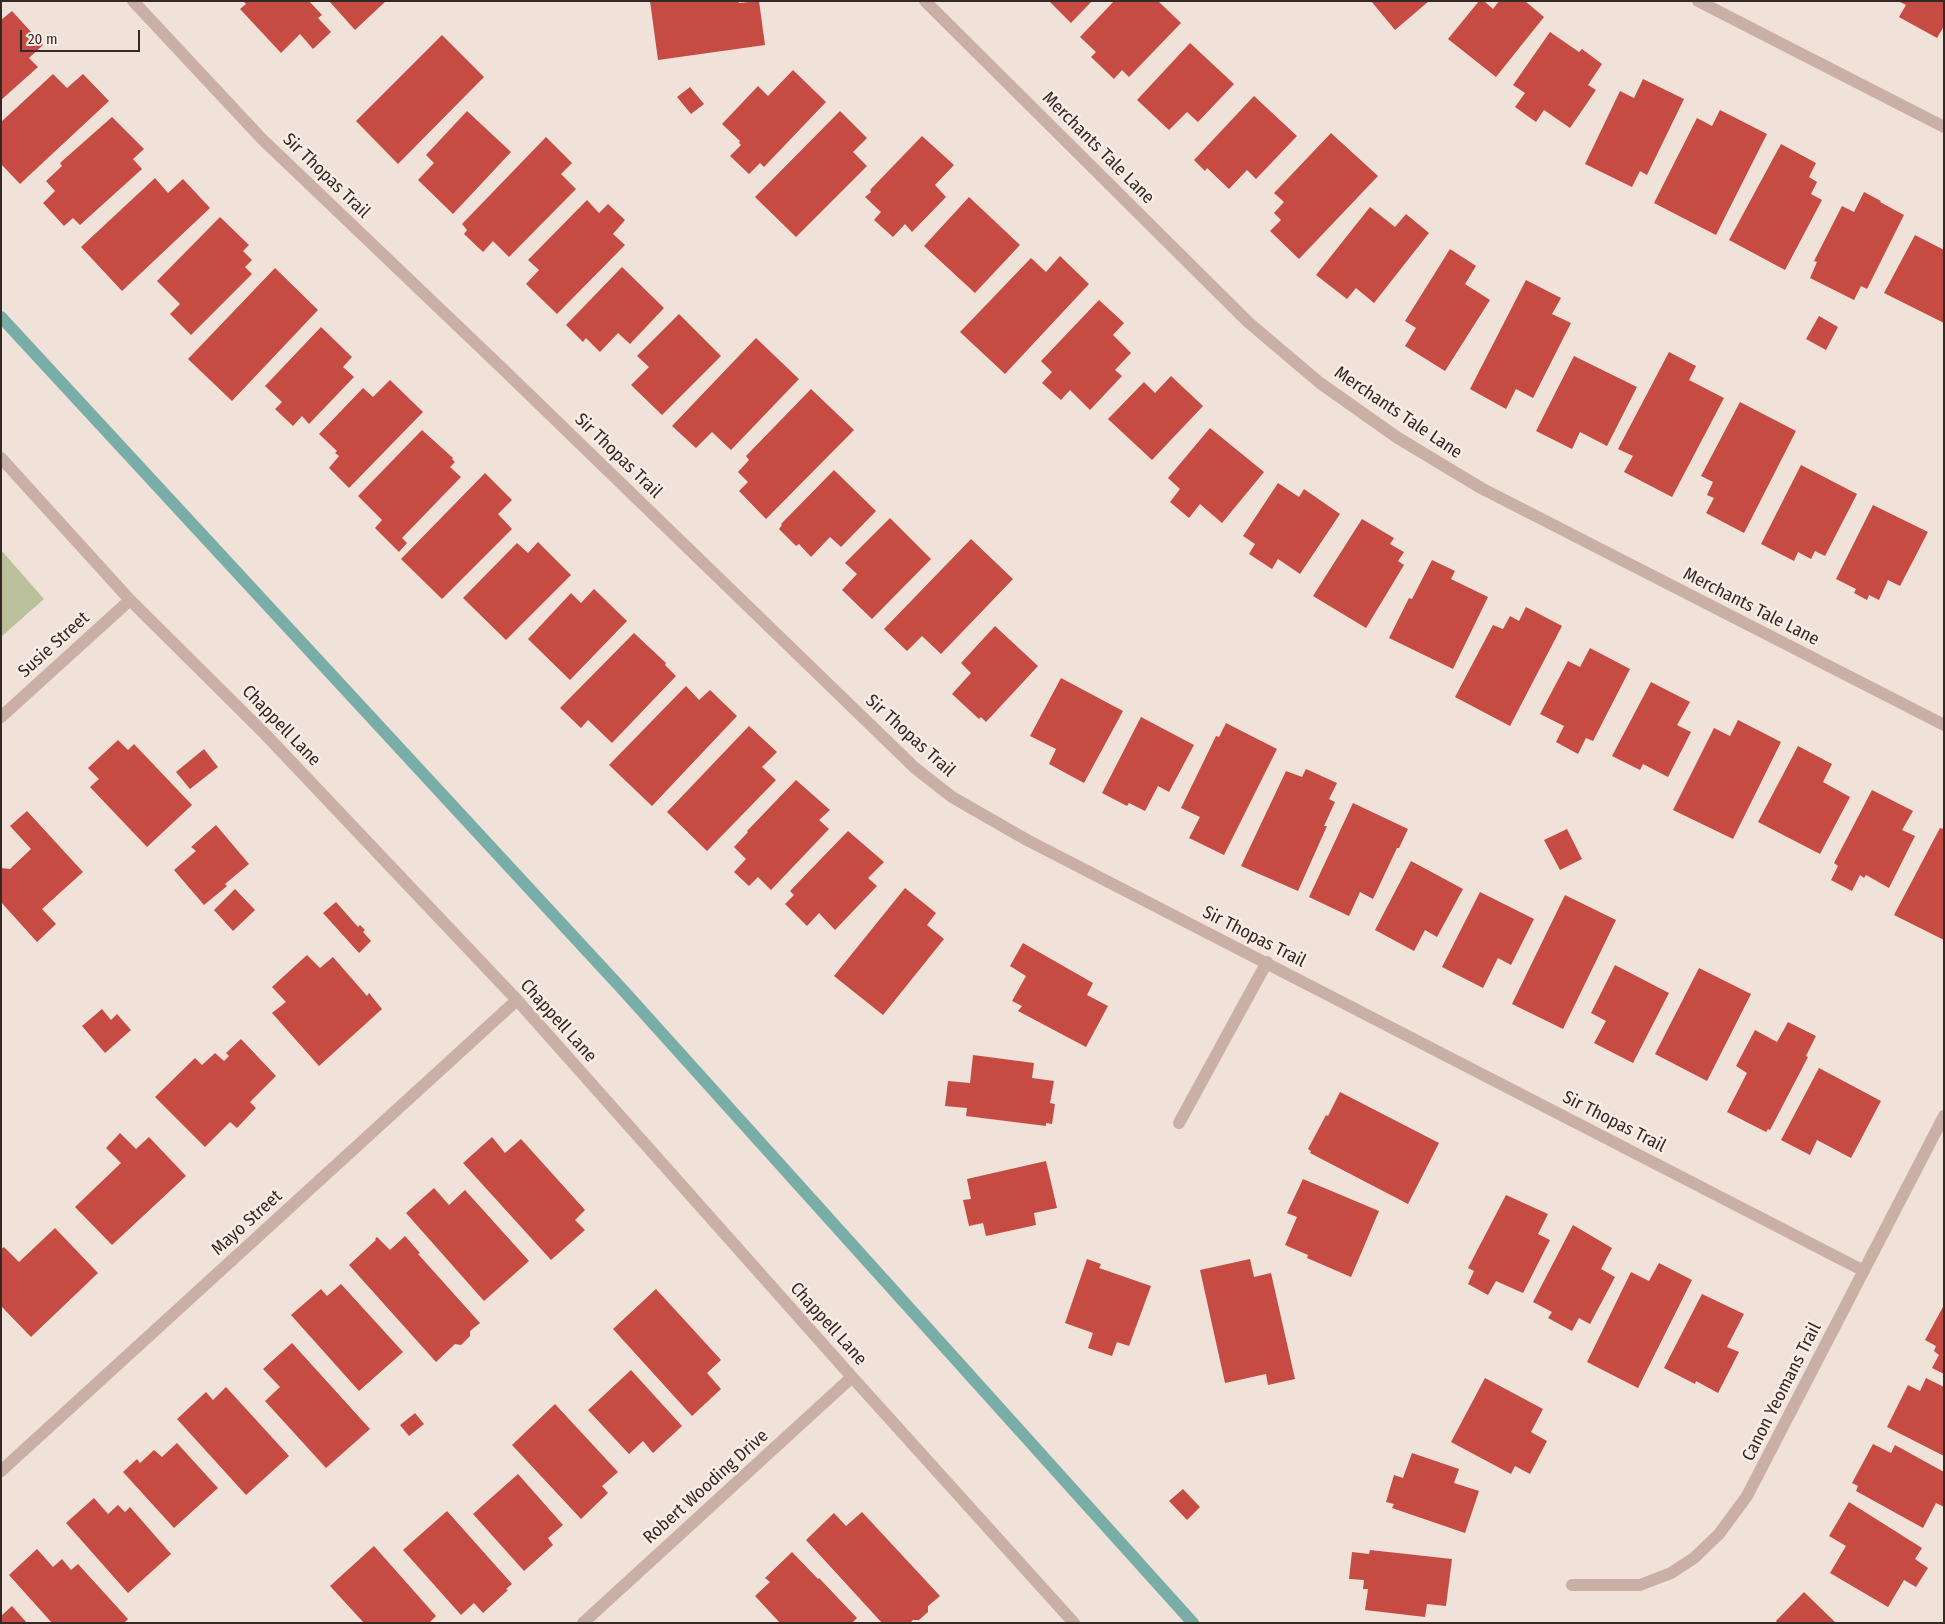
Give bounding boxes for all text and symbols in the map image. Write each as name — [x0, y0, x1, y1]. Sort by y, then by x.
scale bar — [22, 20, 142, 52]
text: 20 m — [28, 30, 58, 48]
street label: Merchants Tale Lane — [1037, 87, 1159, 209]
street label: Sir Thopas Trail — [278, 129, 374, 223]
street label: Merchants Tale Lane — [1330, 362, 1466, 464]
street label: Sir Thopas Trail — [570, 409, 666, 503]
street label: Merchants Tale Lane — [1679, 563, 1823, 651]
street label: Susie Street — [14, 608, 94, 682]
street label: Chappell Lane — [237, 681, 325, 771]
street label: Sir Thopas Trail — [861, 690, 959, 782]
street label: Sir Thopas Trail — [1199, 902, 1309, 972]
street label: Chappell Lane — [515, 975, 601, 1067]
street label: Sir Thopas Trail — [1559, 1087, 1669, 1157]
street label: Mayo Street — [207, 1186, 287, 1260]
street label: Chappell Lane — [785, 1278, 871, 1370]
street label: Canon Yeomans Trail — [1738, 1319, 1826, 1465]
street label: Robert Wooding Drive — [639, 1425, 773, 1549]

